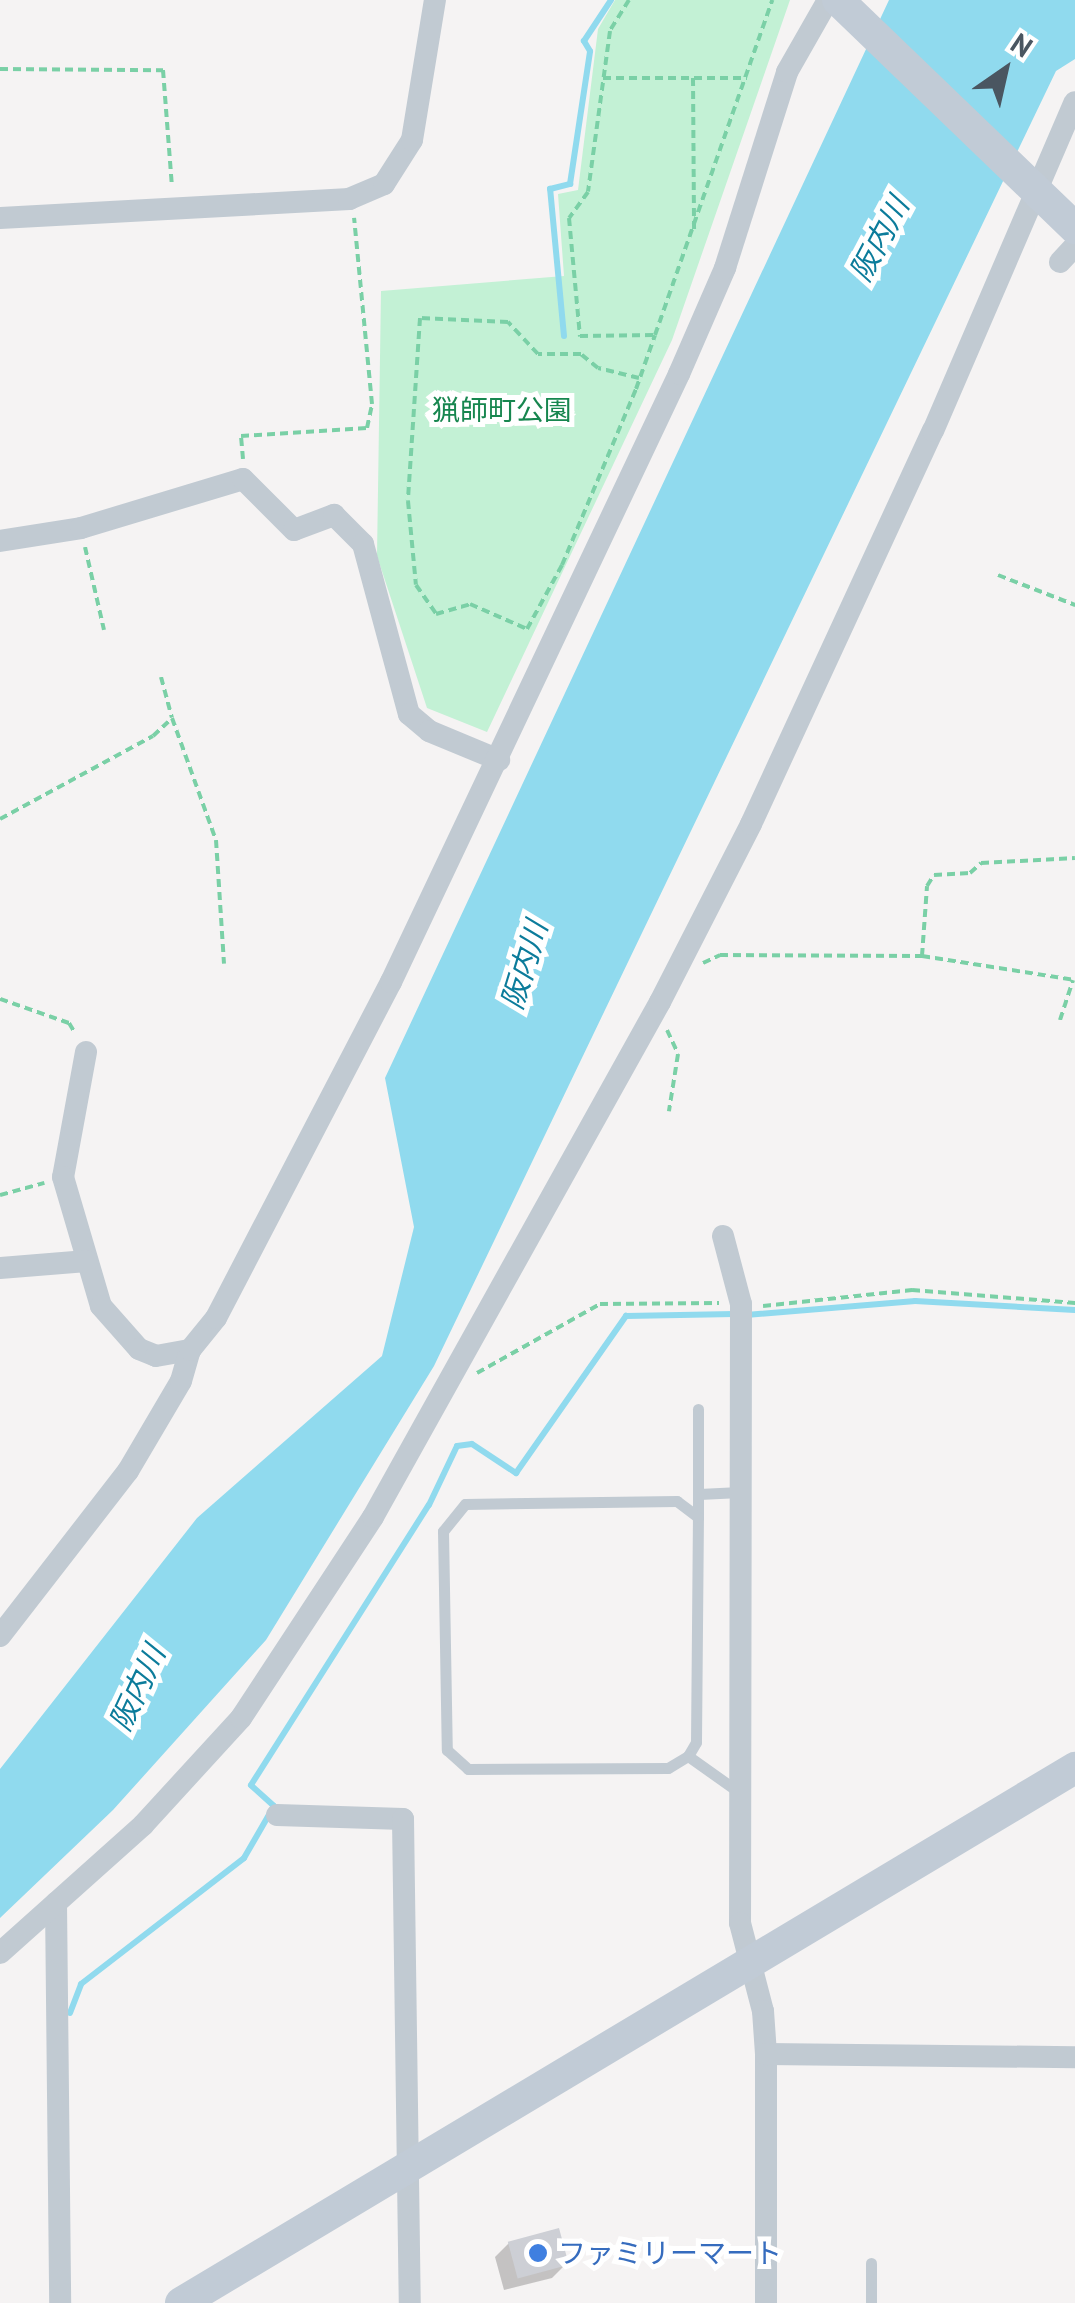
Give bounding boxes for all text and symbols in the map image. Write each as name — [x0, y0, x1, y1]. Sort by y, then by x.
north arrow — [955, 20, 1055, 120]
text: N — [1004, 24, 1040, 65]
water label: 阪内川 — [842, 191, 916, 287]
park label: 猟師町公園 — [432, 393, 572, 427]
water label: 阪内川 — [494, 917, 554, 1013]
water label: 阪内川 — [102, 1640, 172, 1736]
place label: ファミリーマート — [558, 2236, 782, 2270]
marker: ファミリーマート — [527, 2242, 549, 2264]

